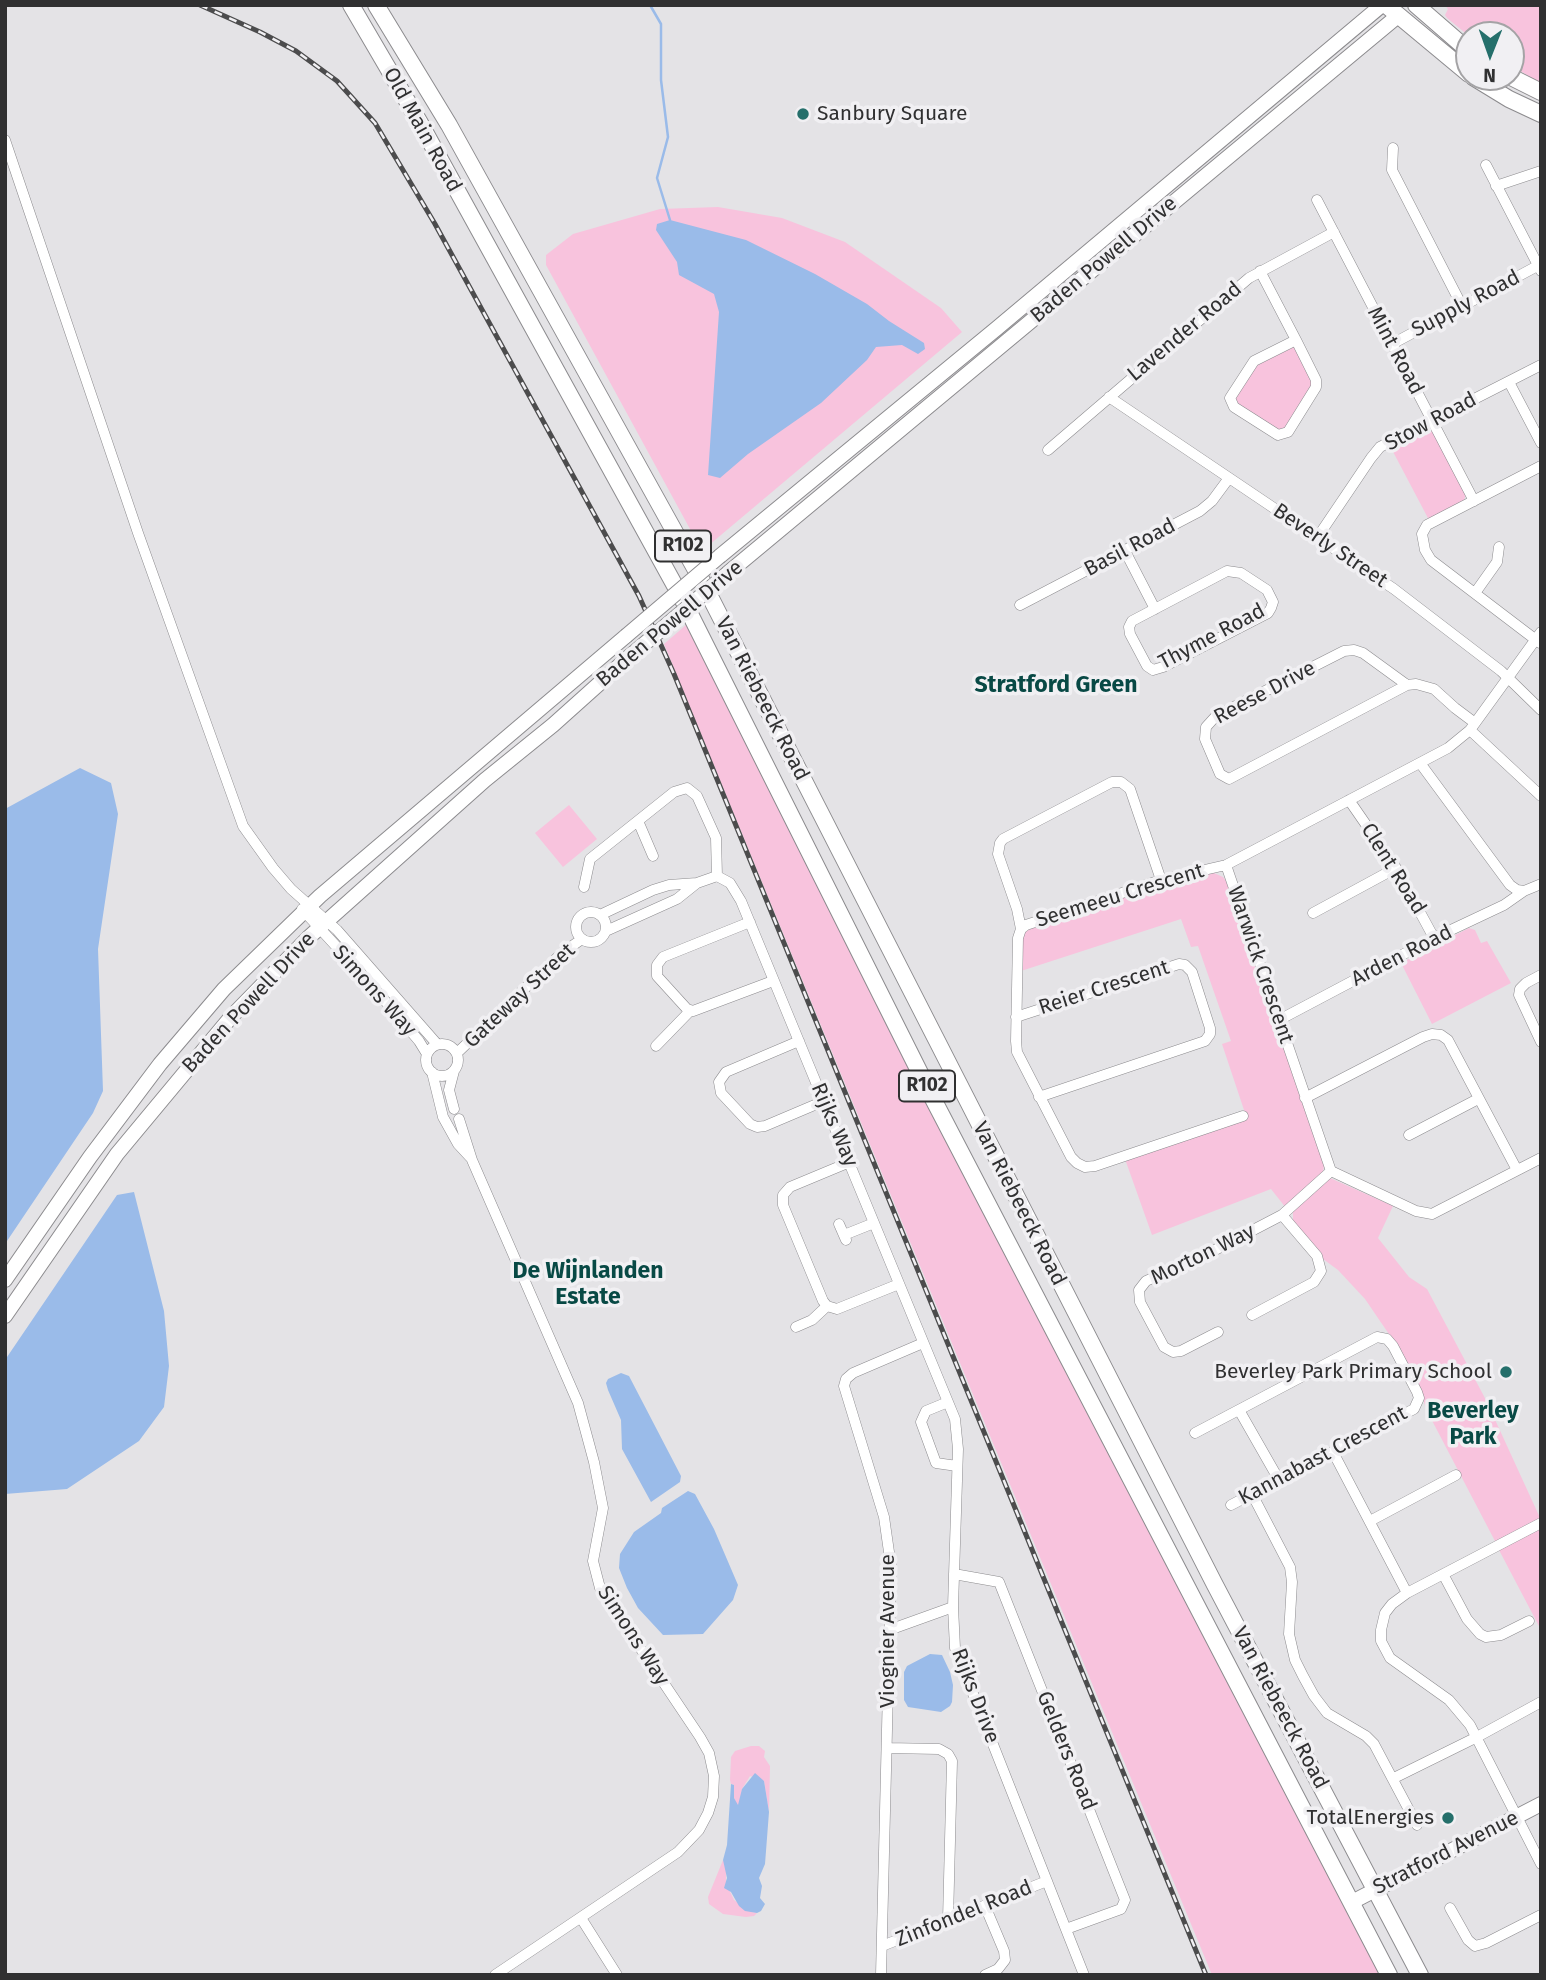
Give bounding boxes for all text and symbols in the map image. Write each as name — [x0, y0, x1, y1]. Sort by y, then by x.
north arrow — [1455, 21, 1525, 91]
street label: Old Main Road — [377, 63, 467, 197]
text: N — [1483, 64, 1496, 87]
place label: Sanbury Square — [817, 101, 967, 127]
marker: Sanbury Square — [795, 106, 811, 122]
street label: Baden Powell Drive — [1026, 191, 1182, 329]
street label: Supply Road — [1408, 265, 1524, 343]
street label: Lavender Road — [1123, 277, 1247, 387]
street label: Mint Road — [1361, 303, 1429, 399]
street label: Stow Road — [1381, 387, 1481, 457]
street label: Beverly Street — [1268, 498, 1392, 594]
street label: Basil Road — [1080, 513, 1180, 583]
road number: R102 — [655, 530, 711, 562]
street label: Baden Powell Drive — [592, 555, 748, 693]
street label: Thyme Road — [1155, 598, 1269, 676]
street label: Van Riebeeck Road — [710, 613, 814, 785]
street label: Reese Drive — [1210, 656, 1320, 730]
district label: Stratford Green — [974, 672, 1138, 700]
street label: Clent Road — [1355, 819, 1431, 919]
street label: Seemeeu Crescent — [1033, 858, 1207, 934]
street label: Warwick Crescent — [1221, 883, 1299, 1047]
street label: Arden Road — [1347, 920, 1457, 992]
street label: Baden Powell Drive — [177, 927, 321, 1079]
street label: Gateway Street — [459, 938, 581, 1054]
street label: Simons Way — [327, 940, 421, 1042]
street label: Reier Crescent — [1035, 955, 1173, 1021]
road number: R102 — [899, 1070, 955, 1102]
street label: Rijks Way — [805, 1079, 863, 1171]
street label: Van Riebeeck Road — [967, 1118, 1071, 1290]
street label: Morton Way — [1147, 1219, 1259, 1291]
district label: De Wijnlanden Estate — [512, 1258, 664, 1312]
place label: Beverley Park Primary School — [1214, 1359, 1492, 1385]
marker: Beverley Park Primary School — [1498, 1364, 1514, 1380]
district label: Beverley Park — [1427, 1398, 1519, 1452]
street label: Kannabast Crescent — [1234, 1401, 1412, 1511]
street label: Viognier Avenue — [875, 1554, 901, 1708]
street label: Simons Way — [592, 1582, 674, 1690]
street label: Van Riebeeck Road — [1227, 1622, 1333, 1794]
street label: Rijks Drive — [945, 1645, 1005, 1747]
street label: Gelders Road — [1031, 1688, 1101, 1814]
place label: TotalEnergies — [1307, 1805, 1434, 1831]
street label: Stratford Avenue — [1369, 1806, 1523, 1900]
marker: TotalEnergies — [1440, 1810, 1456, 1826]
street label: Zinfondel Road — [892, 1875, 1036, 1953]

